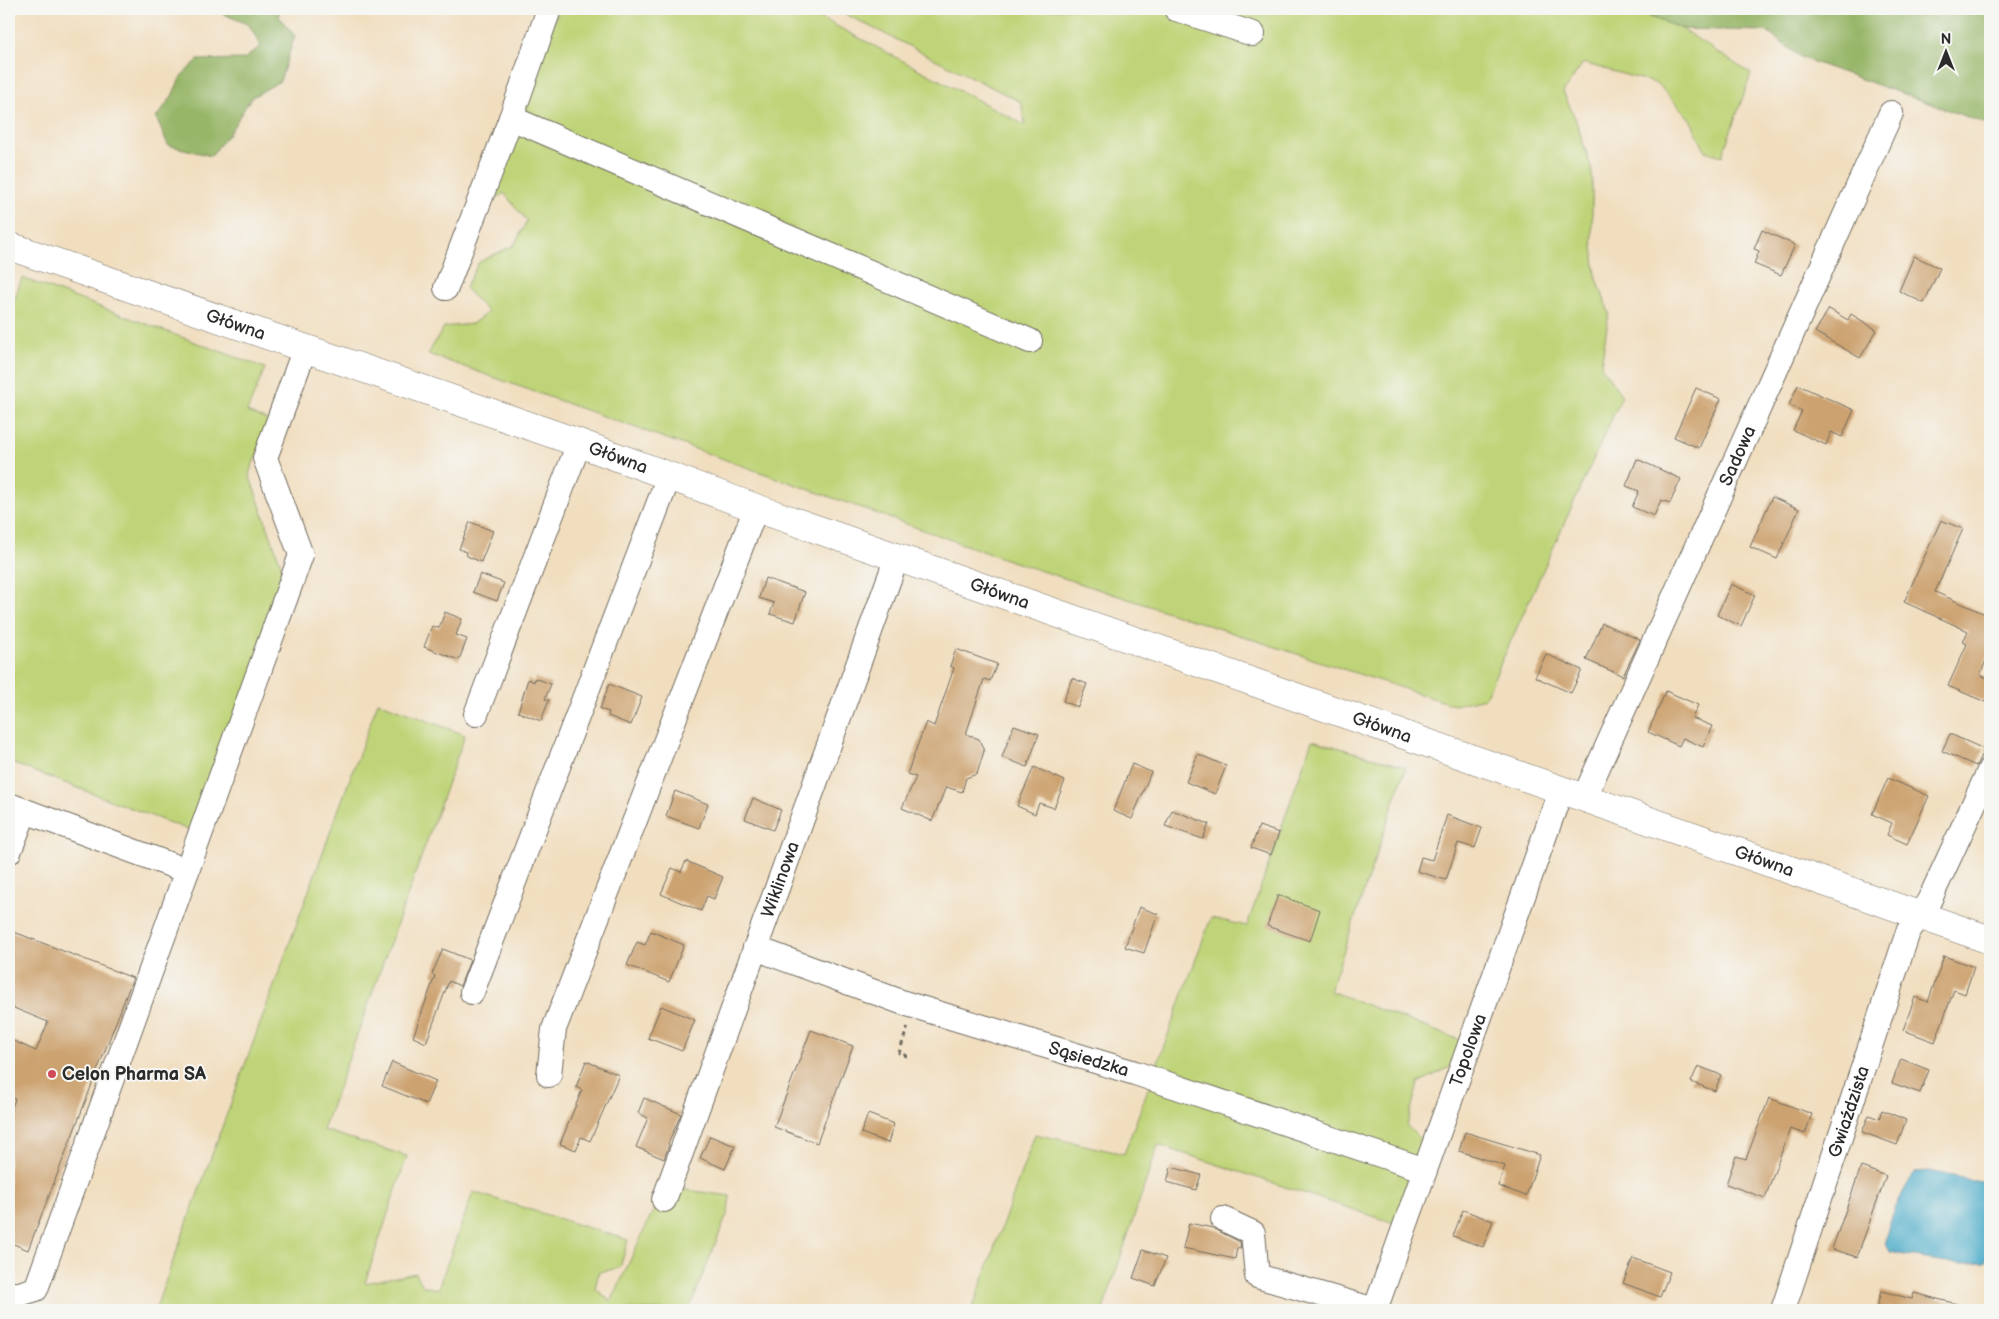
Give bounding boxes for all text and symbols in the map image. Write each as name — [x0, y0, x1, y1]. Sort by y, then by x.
north arrow — [1922, 28, 1972, 78]
text: N — [1941, 31, 1951, 48]
street label: Główna — [203, 304, 268, 344]
street label: Sadowa — [1715, 422, 1760, 489]
street label: Główna — [586, 437, 651, 478]
street label: Główna — [967, 573, 1032, 613]
street label: Główna — [1350, 707, 1415, 747]
street label: Wiklinowa — [757, 839, 804, 920]
street label: Główna — [1732, 841, 1797, 881]
street label: Topolowa — [1445, 1011, 1491, 1089]
street label: Sąsiedzka — [1046, 1037, 1131, 1081]
street label: Gwiaździsta — [1824, 1063, 1874, 1160]
place label: Celon Pharma SA — [62, 1064, 207, 1085]
marker: Celon Pharma SA — [46, 1068, 58, 1080]

